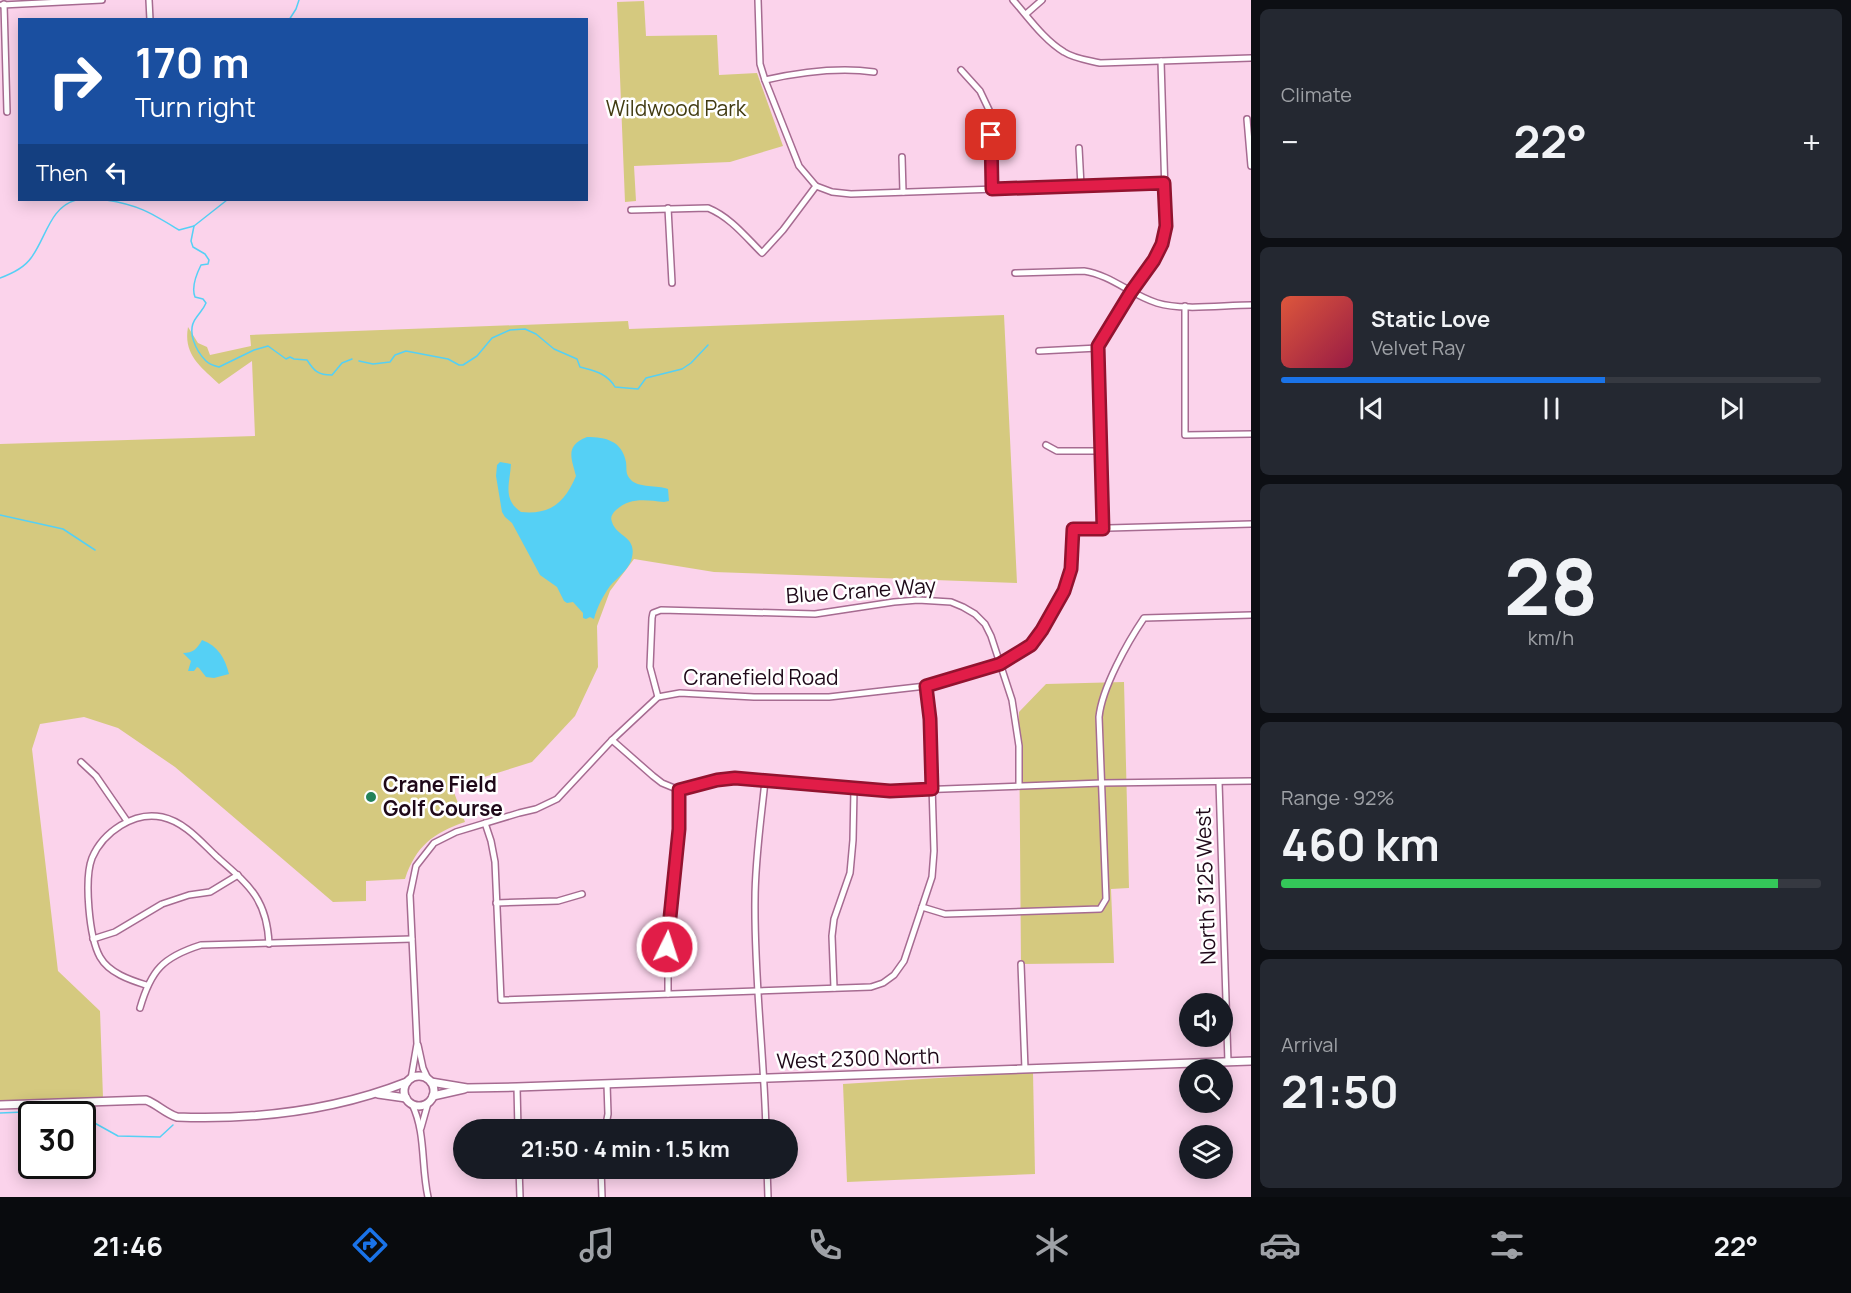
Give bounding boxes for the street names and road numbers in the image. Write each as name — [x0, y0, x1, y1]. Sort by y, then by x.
street label: Blue Crane Way — [785, 571, 937, 609]
street label: Cranefield Road — [684, 663, 838, 691]
street label: North 3125 West — [1188, 807, 1222, 965]
street label: West 2300 North — [776, 1041, 940, 1075]

